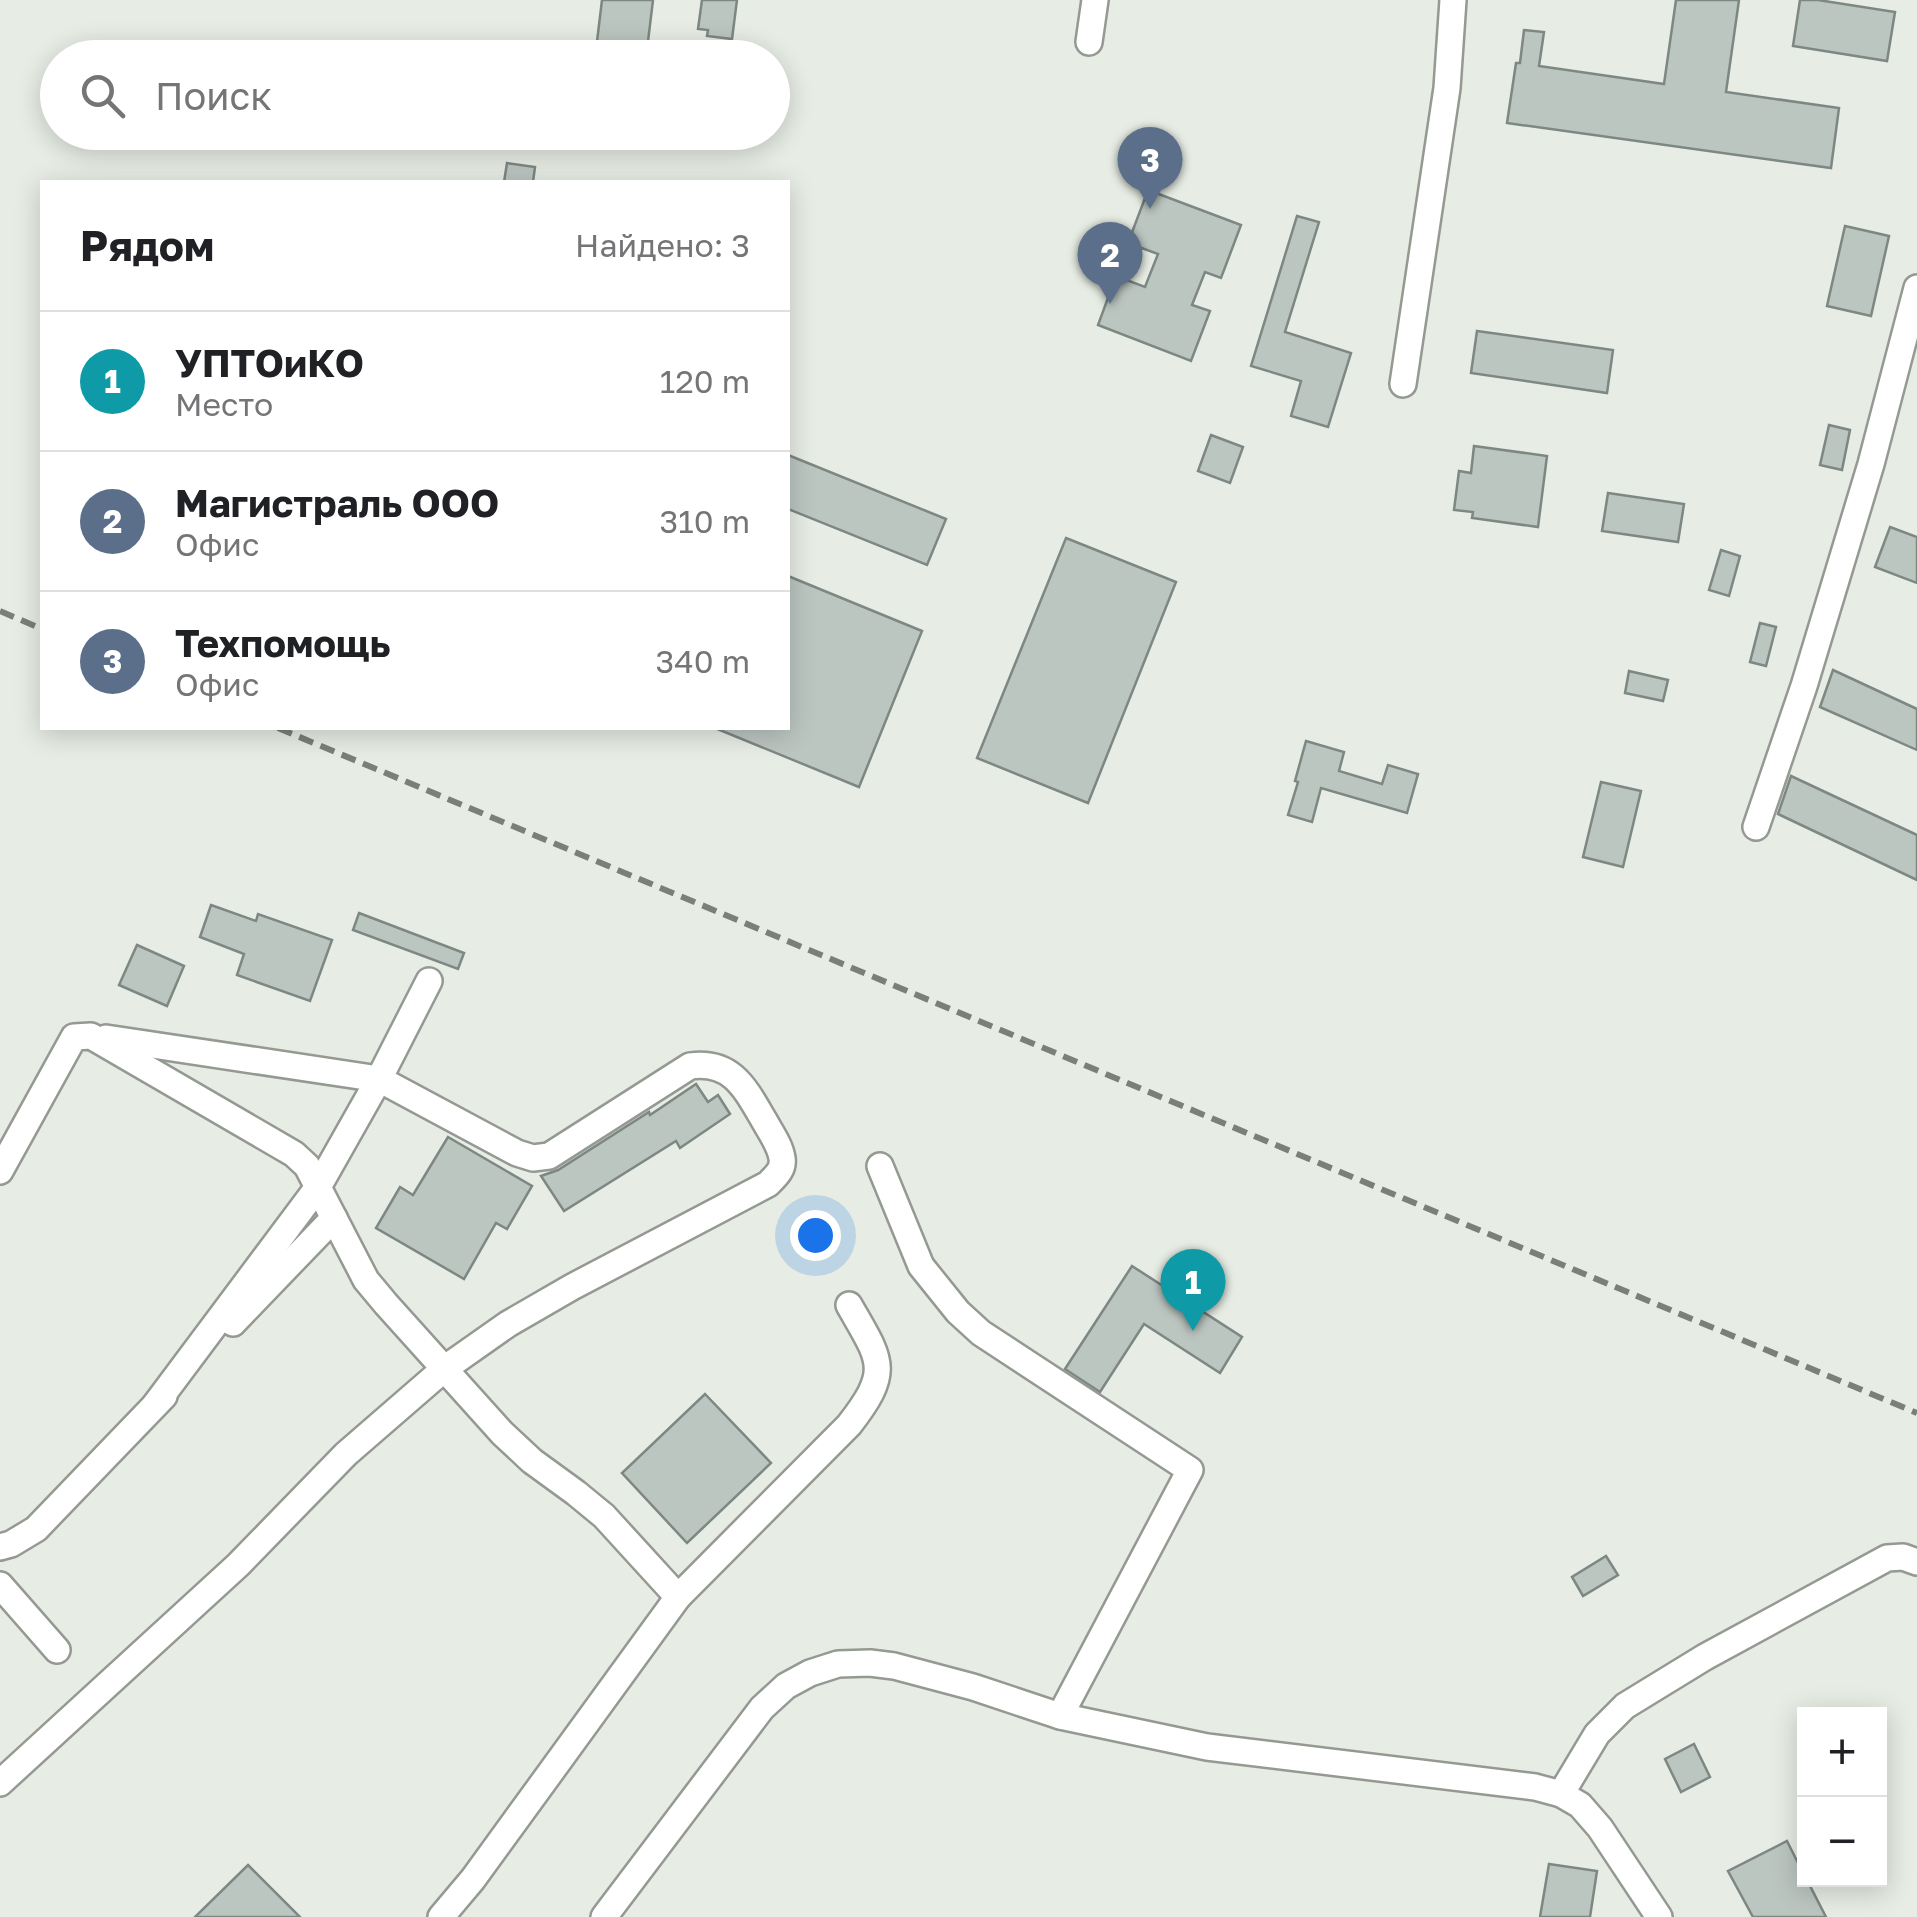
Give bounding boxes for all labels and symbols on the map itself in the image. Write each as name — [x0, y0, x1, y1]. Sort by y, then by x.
pin: 3 — [1118, 126, 1182, 209]
pin: 2 — [1078, 222, 1142, 304]
your location — [790, 1210, 841, 1261]
pin: 1 — [1160, 1248, 1226, 1331]

